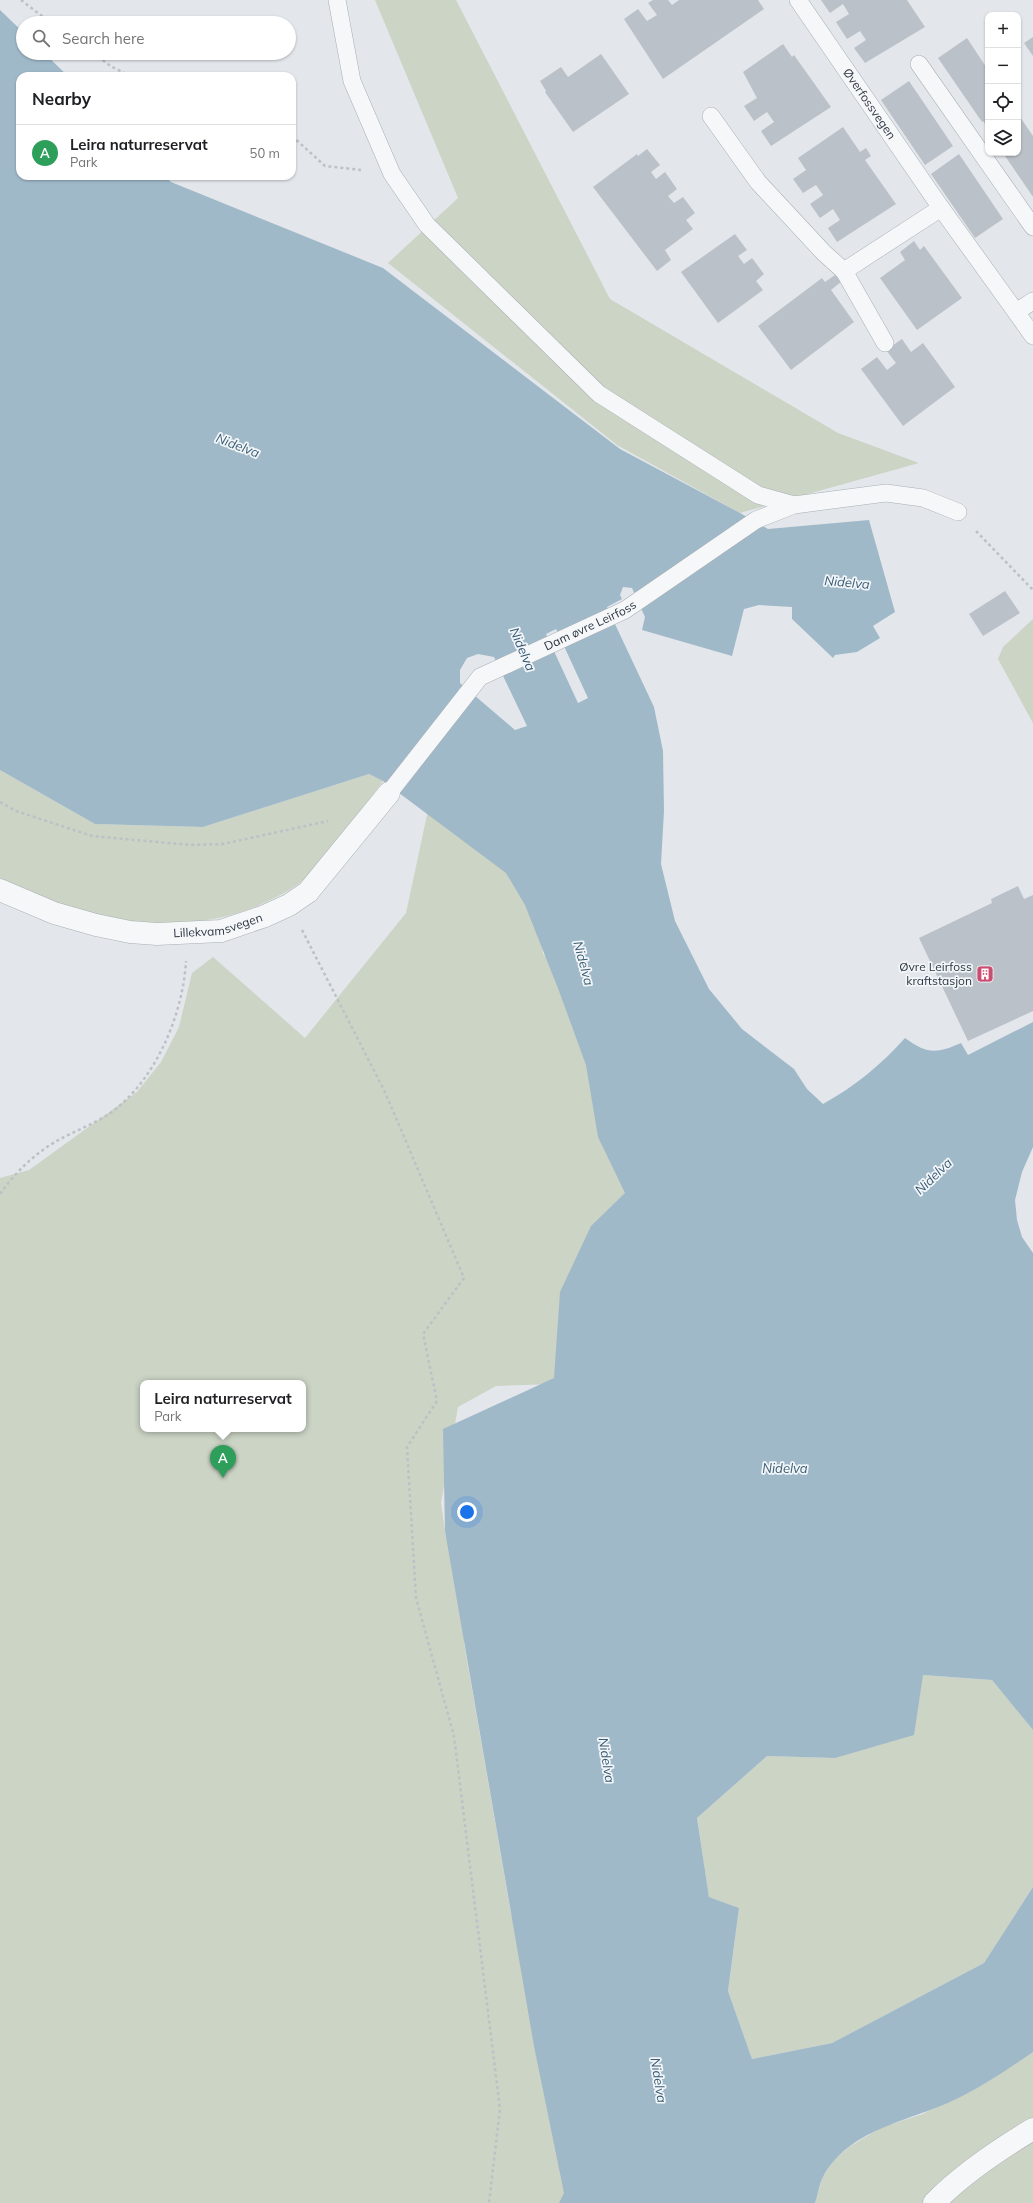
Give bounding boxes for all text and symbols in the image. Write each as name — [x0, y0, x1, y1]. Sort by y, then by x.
map controls — [985, 12, 1021, 156]
button: + — [985, 12, 1021, 48]
search box — [16, 16, 296, 60]
icon: search — [30, 27, 52, 49]
text: Search here — [62, 29, 144, 48]
button: − — [985, 48, 1021, 84]
street label: Øverfossvegen — [840, 65, 899, 142]
button: locate — [985, 84, 1021, 120]
text: Nearby — [32, 88, 91, 109]
button: layers — [985, 120, 1021, 156]
text: Leira naturreservat — [70, 135, 208, 154]
text: A — [40, 145, 50, 161]
text: 50 m — [250, 145, 280, 161]
text: Park — [70, 154, 97, 170]
water label: Nidelva — [214, 429, 262, 461]
water label: Nidelva — [824, 572, 870, 592]
street label: Dam øvre Leirfoss — [542, 597, 639, 653]
water label: Nidelva — [507, 625, 539, 673]
street label: Lillekvamsvegen — [173, 909, 264, 940]
water label: Nidelva — [570, 939, 598, 987]
place label: Øvre Leirfoss kraftstasjon — [899, 959, 972, 988]
building icon: Øvre Leirfoss kraftstasjon — [975, 964, 995, 984]
water label: Nidelva — [911, 1154, 955, 1198]
popup — [140, 1380, 306, 1432]
text: Leira naturreservat — [154, 1389, 292, 1408]
text: Park — [154, 1408, 182, 1424]
pin: A — [210, 1445, 236, 1478]
water label: Nidelva — [762, 1460, 808, 1476]
your location — [457, 1502, 477, 1522]
water label: Nidelva — [596, 1736, 618, 1784]
water label: Nidelva — [648, 2056, 670, 2104]

